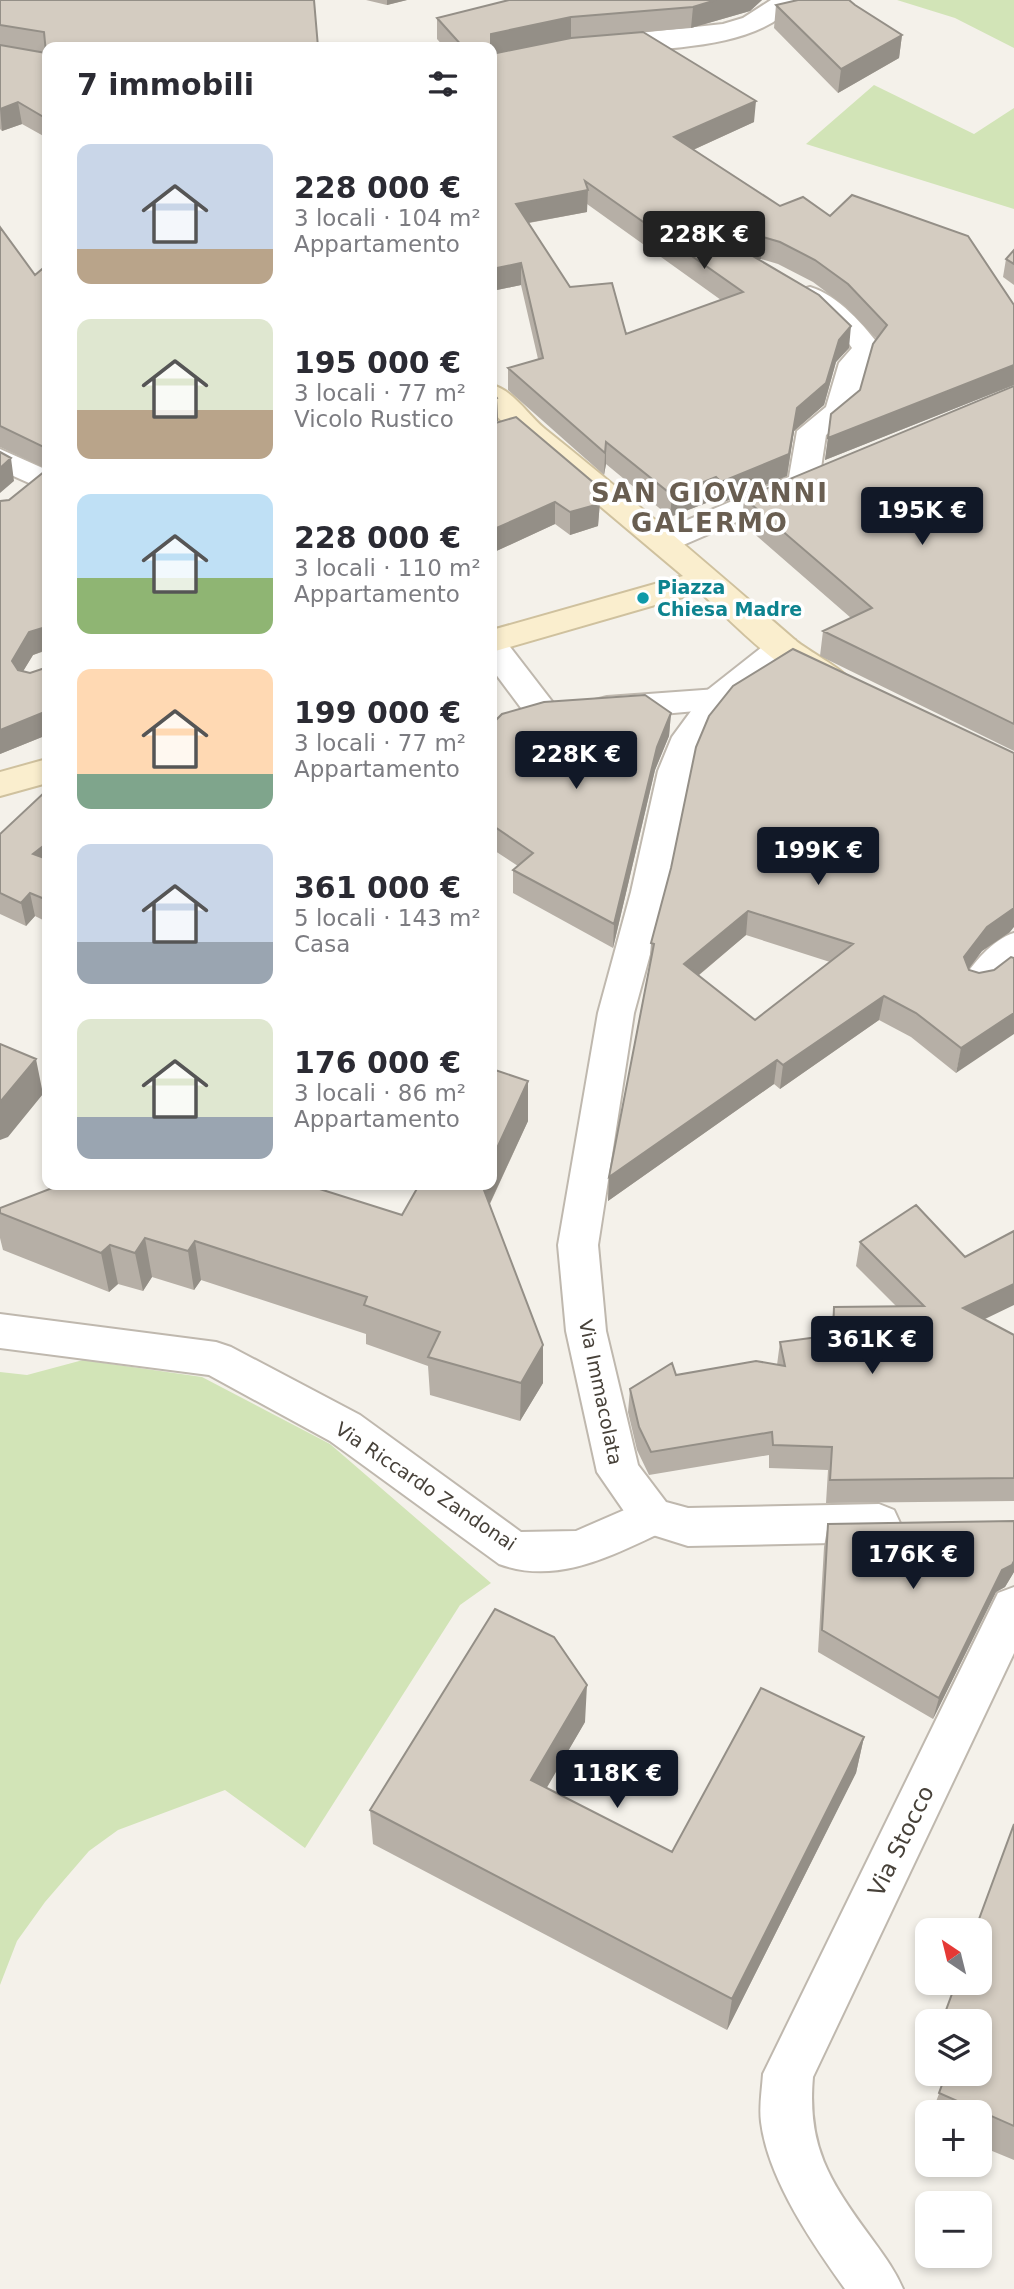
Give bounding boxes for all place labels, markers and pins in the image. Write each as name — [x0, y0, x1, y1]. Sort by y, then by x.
pin: 228K € — [647, 212, 761, 271]
pin: 195K € — [865, 488, 979, 547]
place label: Piazza Chiesa Madre — [657, 576, 802, 620]
marker: Piazza Chiesa Madre — [635, 590, 651, 606]
pin: 228K € — [519, 732, 633, 791]
pin: 199K € — [761, 828, 875, 887]
pin: 361K € — [815, 1316, 929, 1376]
pin: 176K € — [856, 1532, 970, 1591]
pin: 118K € — [560, 1750, 674, 1810]

